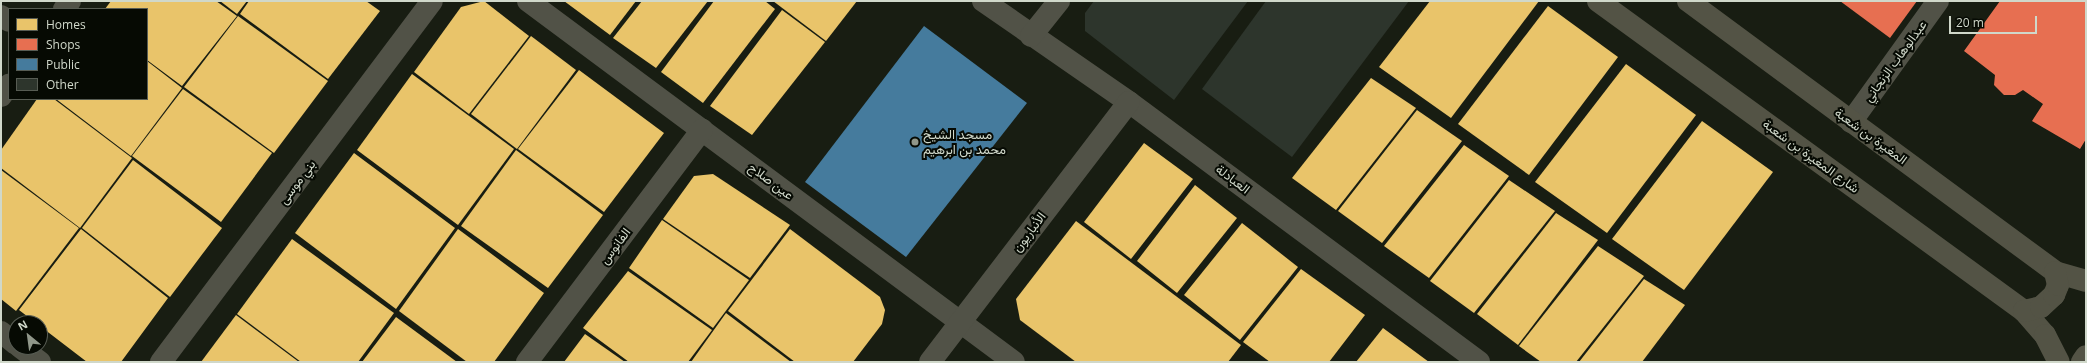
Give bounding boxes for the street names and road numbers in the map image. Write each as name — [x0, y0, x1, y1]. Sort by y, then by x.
street label: عبدالوهاب الزنجاني — [1860, 17, 1930, 105]
street label: المغيرة بن شعبة — [1832, 104, 1910, 168]
street label: شارع المغيرة بن شعبة — [1760, 116, 1862, 196]
street label: بني موسى — [275, 157, 319, 207]
street label: عين صلاح — [746, 159, 796, 203]
street label: العبادلة — [1213, 161, 1253, 197]
street label: الأنباريون — [1009, 209, 1049, 255]
street label: الفانوس — [596, 225, 634, 267]

